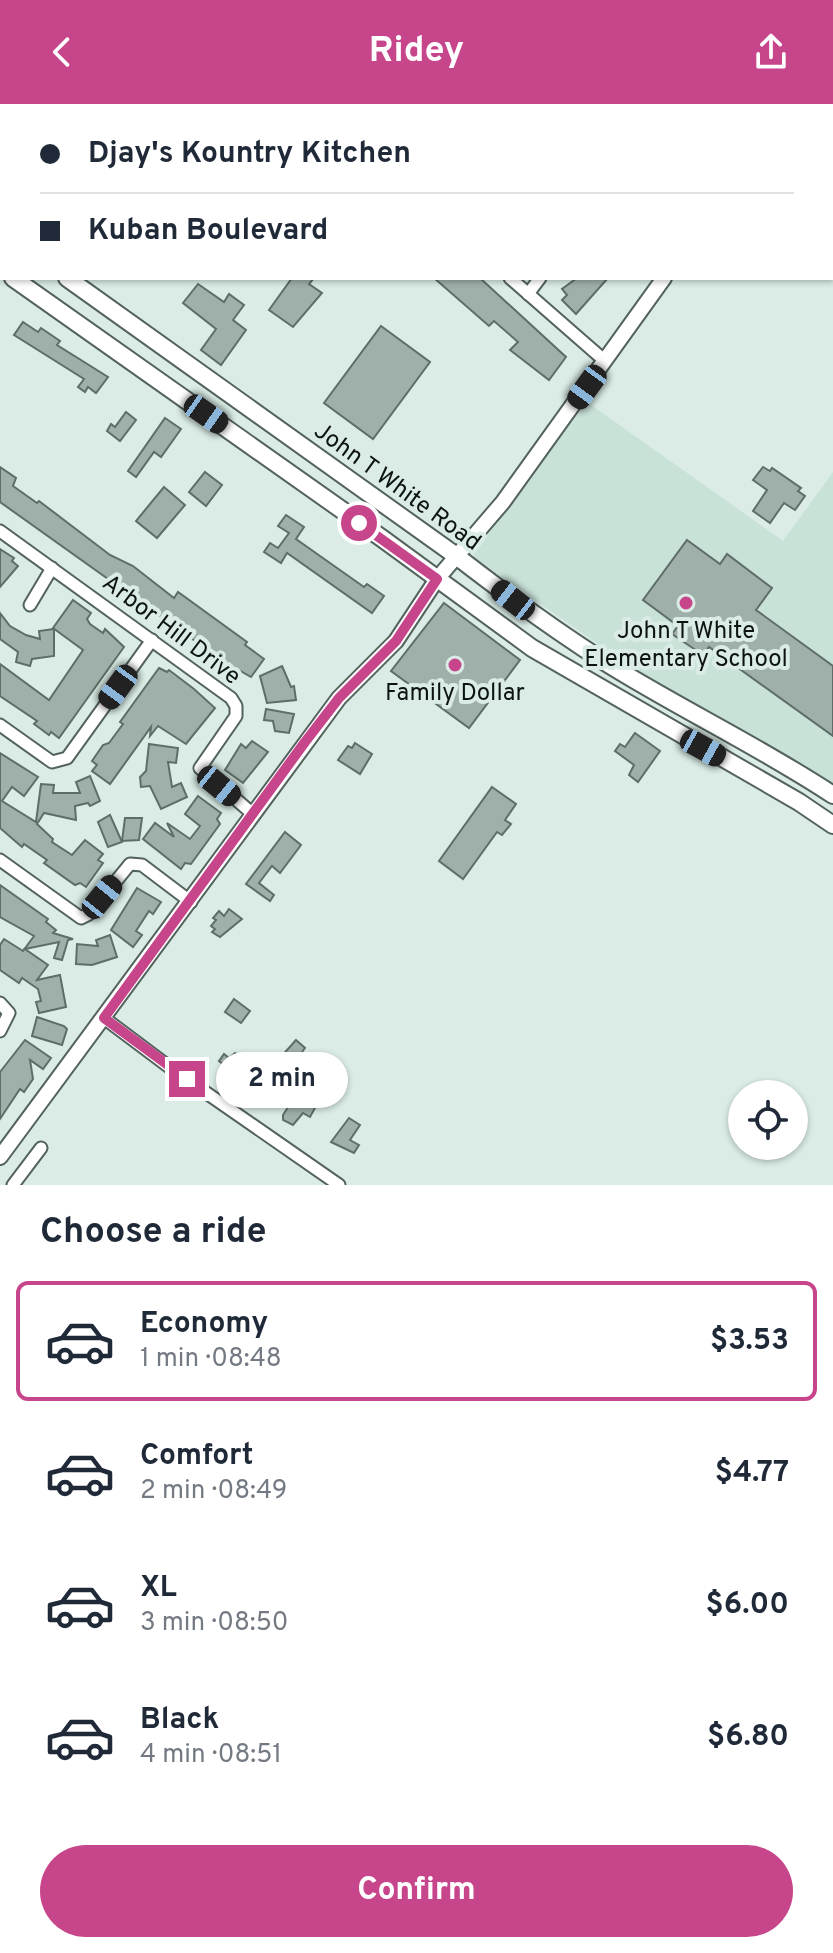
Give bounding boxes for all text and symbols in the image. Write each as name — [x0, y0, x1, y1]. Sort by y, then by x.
text: Ridey — [369, 29, 464, 75]
icon: back — [40, 30, 84, 74]
icon: share — [749, 30, 793, 74]
text: Djay's Kountry Kitchen — [88, 136, 411, 173]
text: Kuban Boulevard — [88, 213, 328, 250]
car — [563, 361, 611, 413]
car — [179, 390, 233, 438]
street label: John T White Road — [307, 417, 486, 558]
route start — [341, 505, 377, 541]
street label: Arbor Hill Drive — [96, 569, 246, 692]
car — [487, 576, 539, 624]
marker: John T White Elementary School — [677, 594, 695, 612]
place label: John T White Elementary School — [584, 617, 788, 675]
marker: Family Dollar — [446, 656, 464, 674]
car — [94, 661, 142, 713]
place label: Family Dollar — [385, 679, 525, 709]
car — [676, 726, 730, 770]
car — [193, 762, 245, 810]
car — [78, 871, 126, 923]
callout: 2 min — [215, 1051, 347, 1107]
route end — [169, 1061, 205, 1097]
text: 2 min — [248, 1063, 316, 1096]
map controls — [728, 1080, 808, 1160]
button: locate — [728, 1080, 808, 1160]
text: Choose a ride — [40, 1210, 266, 1256]
icon: car — [44, 1305, 116, 1377]
text: Economy — [140, 1306, 268, 1343]
text: $3.53 — [710, 1323, 789, 1360]
text: 1 min · 08:48 — [140, 1343, 282, 1376]
icon: car — [44, 1437, 116, 1509]
text: Comfort — [140, 1438, 253, 1475]
text: $4.77 — [715, 1455, 789, 1492]
text: 2 min · 08:49 — [140, 1475, 287, 1508]
icon: car — [44, 1569, 116, 1641]
text: XL — [140, 1570, 177, 1607]
text: $6.00 — [706, 1587, 789, 1624]
text: 3 min · 08:50 — [140, 1607, 288, 1640]
icon: car — [44, 1701, 116, 1773]
text: Black — [140, 1702, 219, 1739]
text: $6.80 — [707, 1719, 789, 1756]
text: 4 min · 08:51 — [140, 1739, 282, 1772]
button: Confirm — [40, 1845, 793, 1937]

